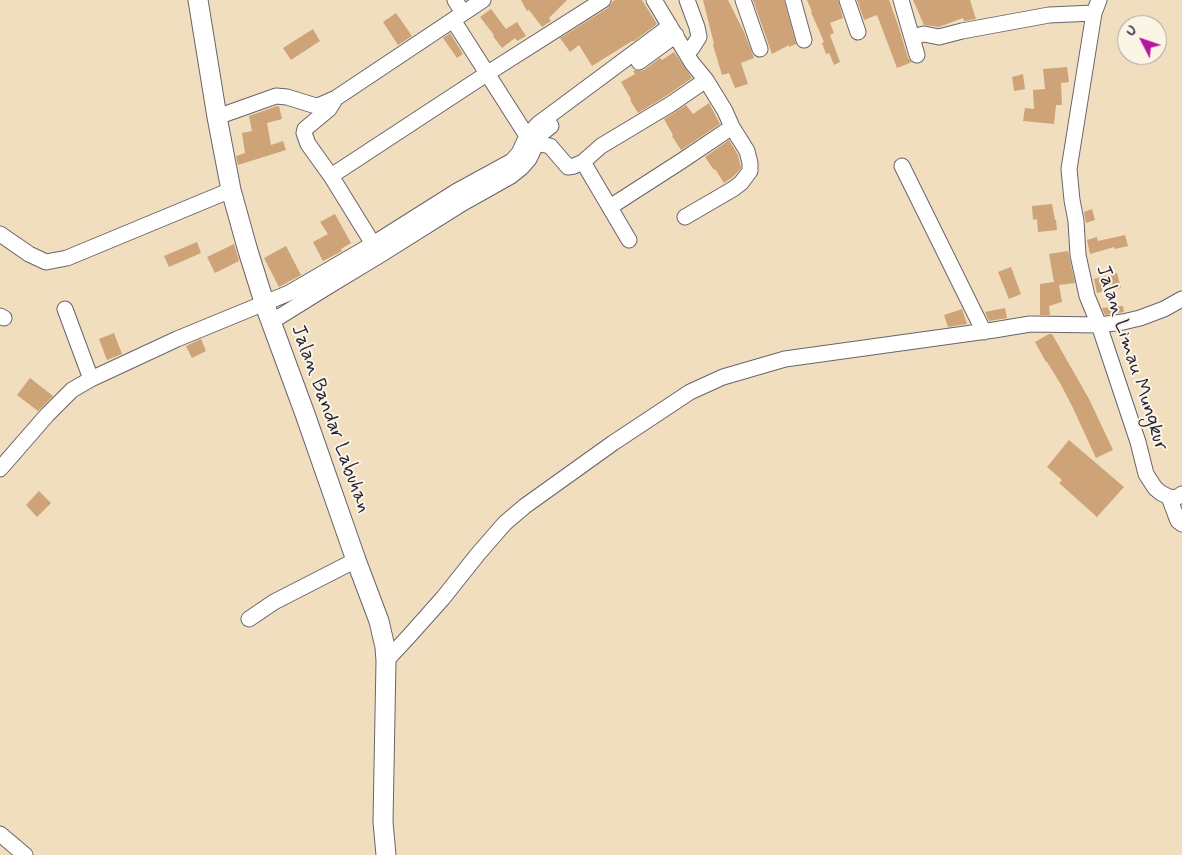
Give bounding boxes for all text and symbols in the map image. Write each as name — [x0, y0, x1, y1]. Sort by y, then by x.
north arrow — [1117, 15, 1167, 65]
text: U — [1122, 21, 1141, 40]
street label: Jalan Limau Mungkur — [1090, 262, 1172, 454]
street label: Jalan Bandar Labuhan — [285, 322, 375, 516]

